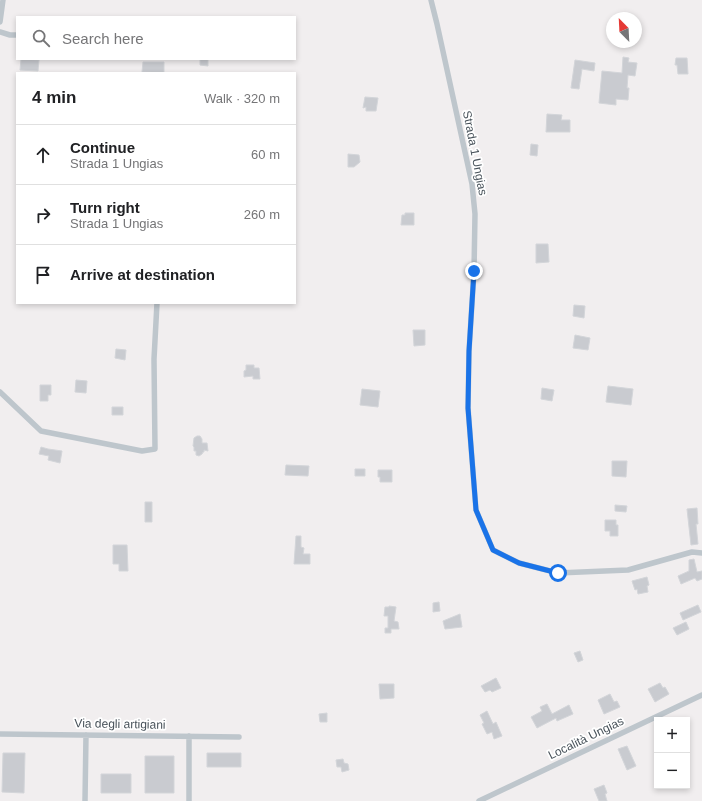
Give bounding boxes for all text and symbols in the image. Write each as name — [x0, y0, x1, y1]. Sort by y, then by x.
north arrow — [606, 12, 642, 48]
search box — [16, 16, 296, 60]
icon: search — [30, 27, 52, 49]
text: Search here — [62, 30, 144, 47]
text: 4 min — [32, 88, 76, 107]
text: Walk · 320 m — [204, 91, 280, 106]
street label: Strada 1 Ungias — [460, 109, 490, 197]
text: Continue — [70, 139, 135, 156]
icon: ahead — [32, 144, 54, 166]
text: 60 m — [251, 147, 280, 162]
text: Strada 1 Ungias — [70, 156, 163, 171]
text: Turn right — [70, 199, 140, 216]
icon: right — [32, 204, 54, 226]
text: 260 m — [244, 207, 280, 222]
text: Strada 1 Ungias — [70, 216, 163, 231]
route end — [465, 262, 483, 280]
icon: arrive — [32, 264, 54, 286]
text: Arrive at destination — [70, 266, 215, 283]
route start — [549, 564, 567, 582]
street label: Località Ungias — [546, 714, 626, 762]
street label: Via degli artigiani — [74, 716, 166, 732]
map controls — [654, 717, 690, 789]
button: + — [654, 717, 690, 753]
button: − — [654, 753, 690, 789]

